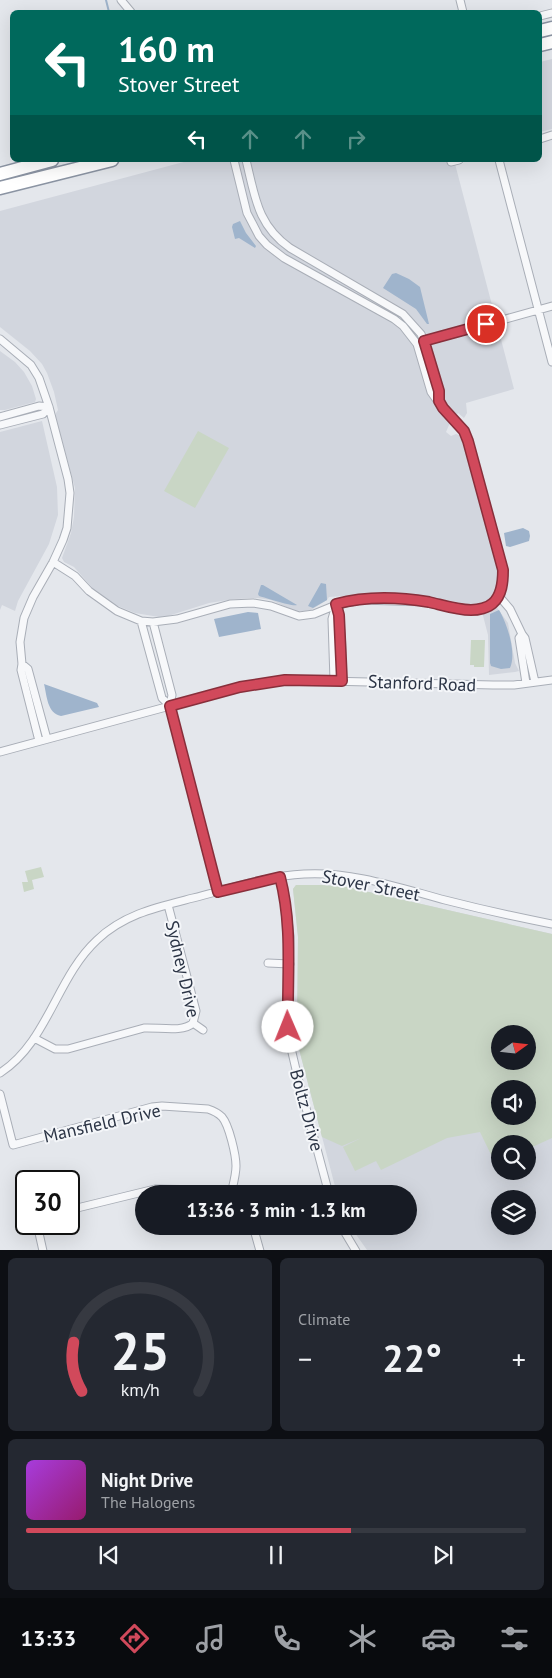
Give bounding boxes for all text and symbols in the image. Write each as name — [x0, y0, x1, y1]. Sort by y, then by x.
text: 160 m — [118, 26, 215, 72]
icon: left — [35, 30, 100, 95]
text: Stover Street — [118, 70, 240, 98]
icon: left — [183, 125, 211, 153]
icon: ahead — [236, 125, 264, 153]
icon: ahead — [289, 125, 317, 153]
icon: right — [342, 125, 370, 153]
pin — [465, 303, 507, 345]
icon: arrive — [472, 310, 500, 338]
street label: Stanford Road — [367, 670, 477, 696]
street label: Stover Street — [320, 864, 422, 906]
street label: Sydney Drive — [161, 918, 205, 1020]
position arrow — [261, 1000, 313, 1052]
north arrow — [491, 1025, 536, 1070]
map controls — [491, 1025, 536, 1235]
street label: Boltz Drive — [285, 1066, 329, 1154]
button: sound — [491, 1080, 536, 1125]
street label: Mansfield Drive — [41, 1098, 163, 1148]
button: search — [491, 1135, 536, 1180]
speed limit sign: 30 — [15, 1170, 80, 1235]
button: layers — [491, 1190, 536, 1235]
text: 13:36 · 3 min · 1.3 km — [186, 1198, 366, 1222]
text: Climate — [298, 1309, 350, 1329]
text: 25 — [111, 1317, 169, 1384]
text: 22° — [382, 1333, 442, 1382]
text: − — [298, 1340, 312, 1377]
text: + — [512, 1340, 526, 1377]
text: km/h — [120, 1378, 160, 1401]
text: Night Drive — [101, 1468, 193, 1492]
text: The Halogens — [101, 1492, 195, 1512]
icon: previous — [95, 1541, 123, 1569]
icon: pause — [262, 1541, 290, 1569]
icon: next — [429, 1541, 457, 1569]
icon: directions — [117, 1621, 152, 1656]
icon: music — [193, 1621, 228, 1656]
icon: phone — [269, 1621, 304, 1656]
icon: climate — [345, 1621, 380, 1656]
icon: car — [421, 1621, 456, 1656]
icon: filters — [497, 1621, 532, 1656]
text: 13:33 — [20, 1624, 76, 1652]

